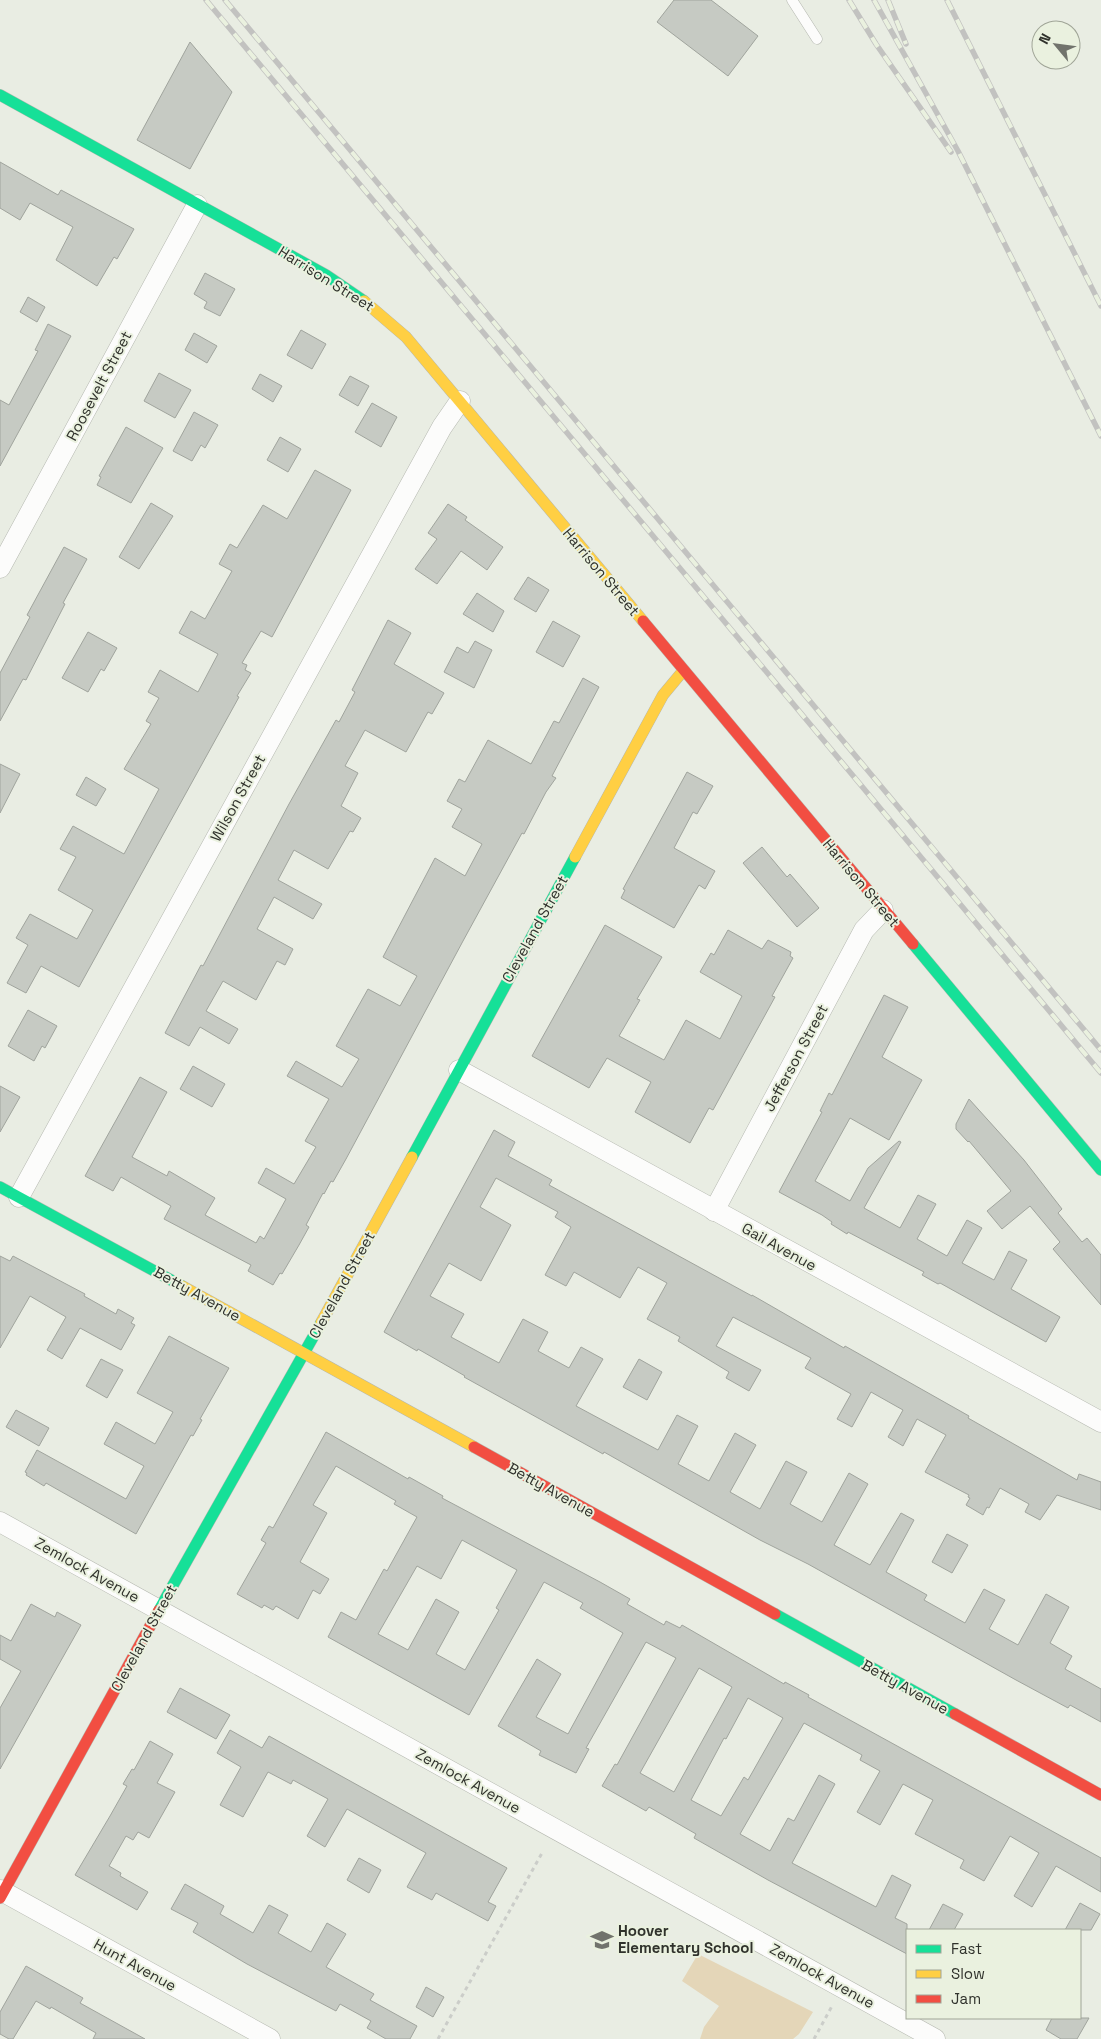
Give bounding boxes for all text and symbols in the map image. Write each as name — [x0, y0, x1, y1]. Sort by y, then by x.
north arrow — [1031, 20, 1081, 70]
text: N — [1034, 30, 1055, 47]
street label: Harrison Street — [275, 242, 378, 316]
street label: Roosevelt Street — [62, 328, 135, 444]
street label: Harrison Street — [559, 524, 644, 620]
street label: Wilson Street — [206, 751, 269, 845]
street label: Harrison Street — [819, 835, 904, 931]
street label: Cleveland Street — [497, 872, 572, 986]
street label: Jefferson Street — [759, 1001, 832, 1115]
street label: Gail Avenue — [739, 1218, 820, 1275]
street label: Cleveland Street — [304, 1228, 379, 1342]
street label: Betty Avenue — [151, 1262, 244, 1325]
street label: Betty Avenue — [505, 1458, 598, 1521]
street label: Zemlock Avenue — [32, 1533, 143, 1606]
street label: Cleveland Street — [106, 1581, 181, 1695]
street label: Betty Avenue — [859, 1655, 952, 1718]
street label: Zemlock Avenue — [413, 1744, 524, 1817]
place label: Hoover Elementary School — [618, 1921, 753, 1957]
school or university icon: Hoover Elementary School — [589, 1927, 615, 1953]
legend — [906, 1929, 1081, 2019]
street label: Hunt Avenue — [91, 1934, 180, 1995]
street label: Zemlock Avenue — [767, 1939, 878, 2012]
text: Fast — [951, 1939, 982, 1958]
text: Slow — [951, 1964, 985, 1983]
text: Jam — [951, 1989, 981, 2008]

